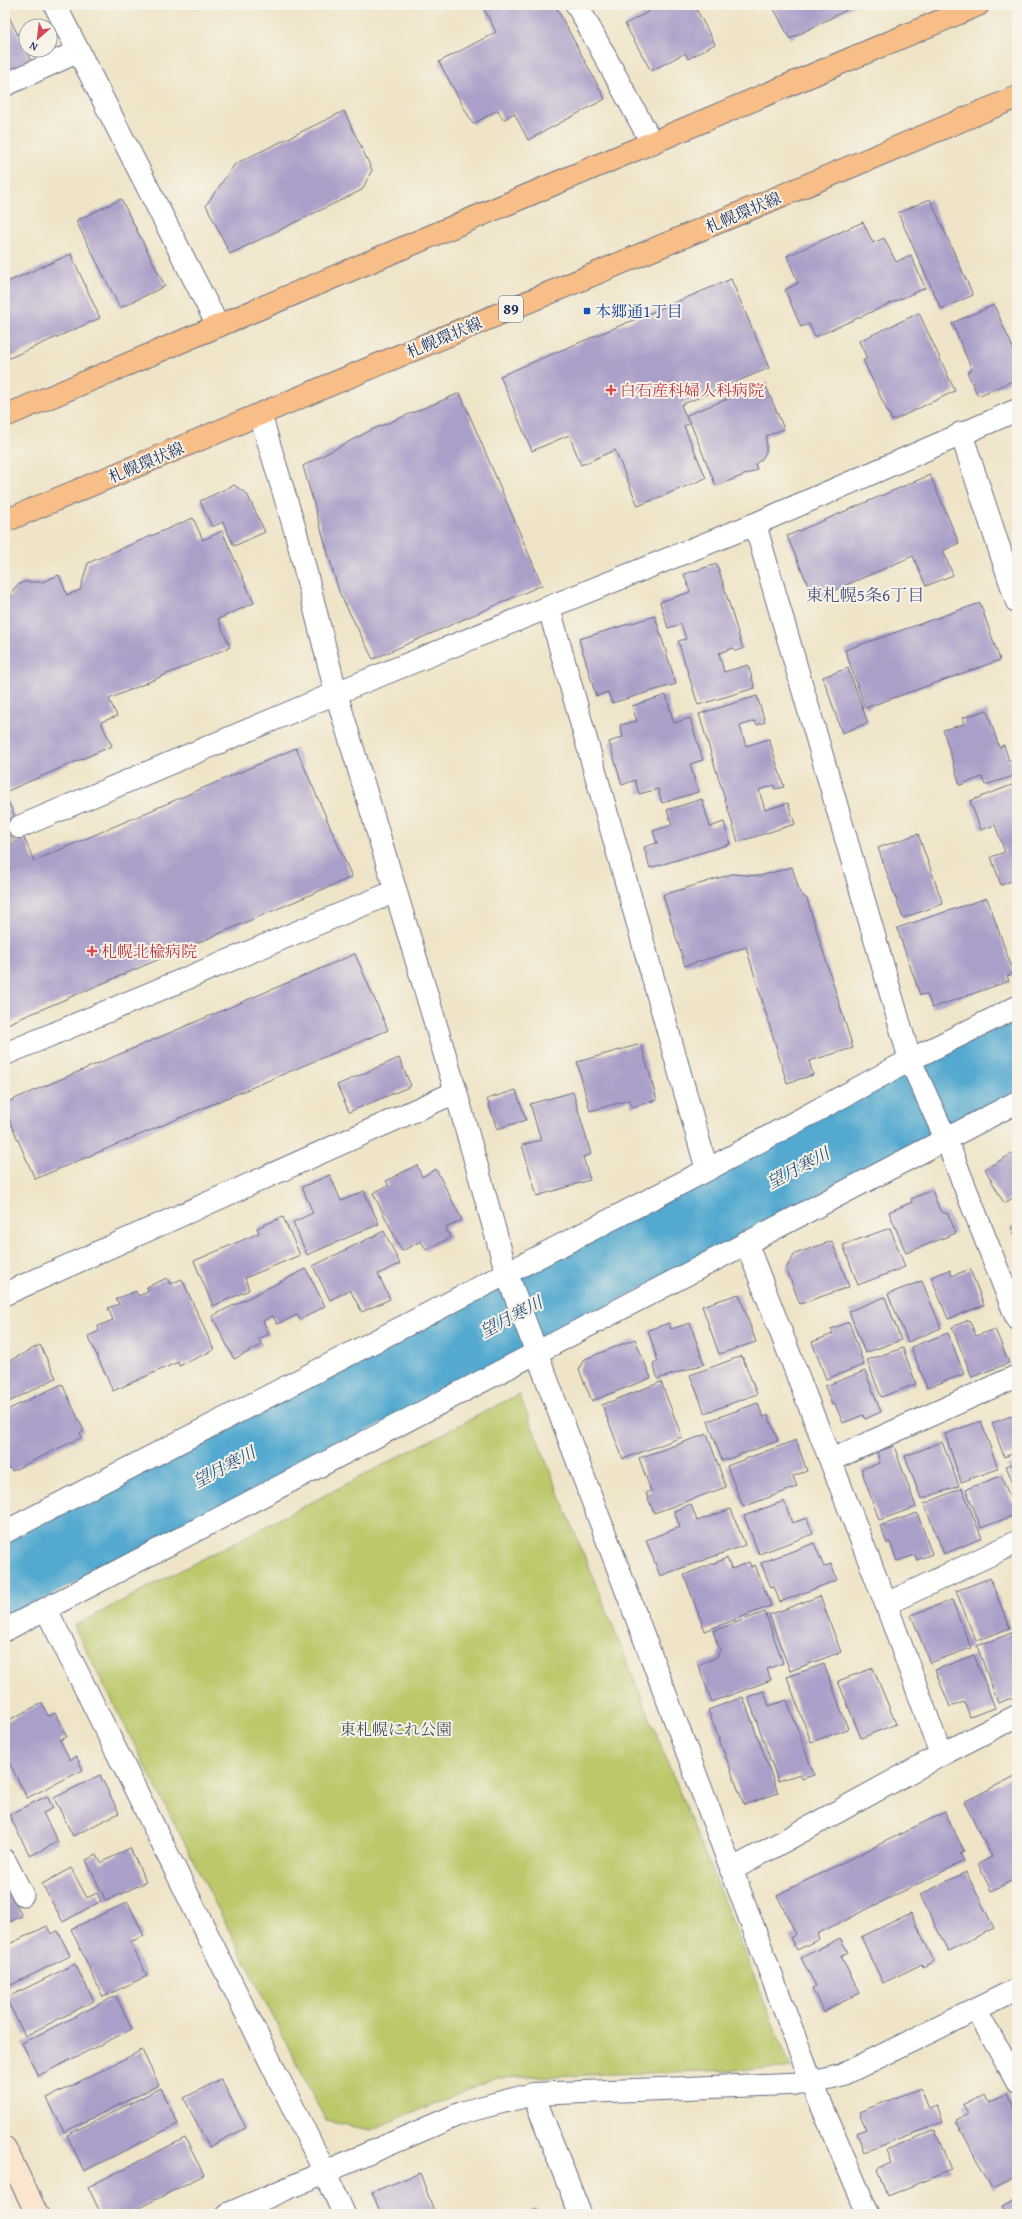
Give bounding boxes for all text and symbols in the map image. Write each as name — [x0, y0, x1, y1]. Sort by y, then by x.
north arrow — [18, 18, 58, 58]
text: N — [26, 38, 40, 56]
street label: 札幌環状線 — [701, 185, 785, 239]
road number: 89 — [499, 296, 523, 322]
place label: 本郷通1丁目 — [595, 299, 683, 323]
marker: 本郷通1丁目 — [582, 306, 592, 316]
street label: 札幌環状線 — [402, 310, 486, 364]
place label: 白石産科婦人科病院 — [620, 378, 764, 402]
marker: 白石産科婦人科病院 — [605, 384, 617, 396]
street label: 札幌環状線 — [104, 435, 188, 489]
district label: 東札幌5条6丁目 — [806, 582, 924, 607]
place label: 札幌北楡病院 — [101, 939, 197, 963]
marker: 札幌北楡病院 — [86, 945, 98, 957]
water label: 望月寒川 — [762, 1140, 835, 1195]
water label: 望月寒川 — [475, 1289, 548, 1344]
water label: 望月寒川 — [188, 1439, 261, 1494]
park label: 東札幌にれ公園 — [340, 1717, 452, 1741]

